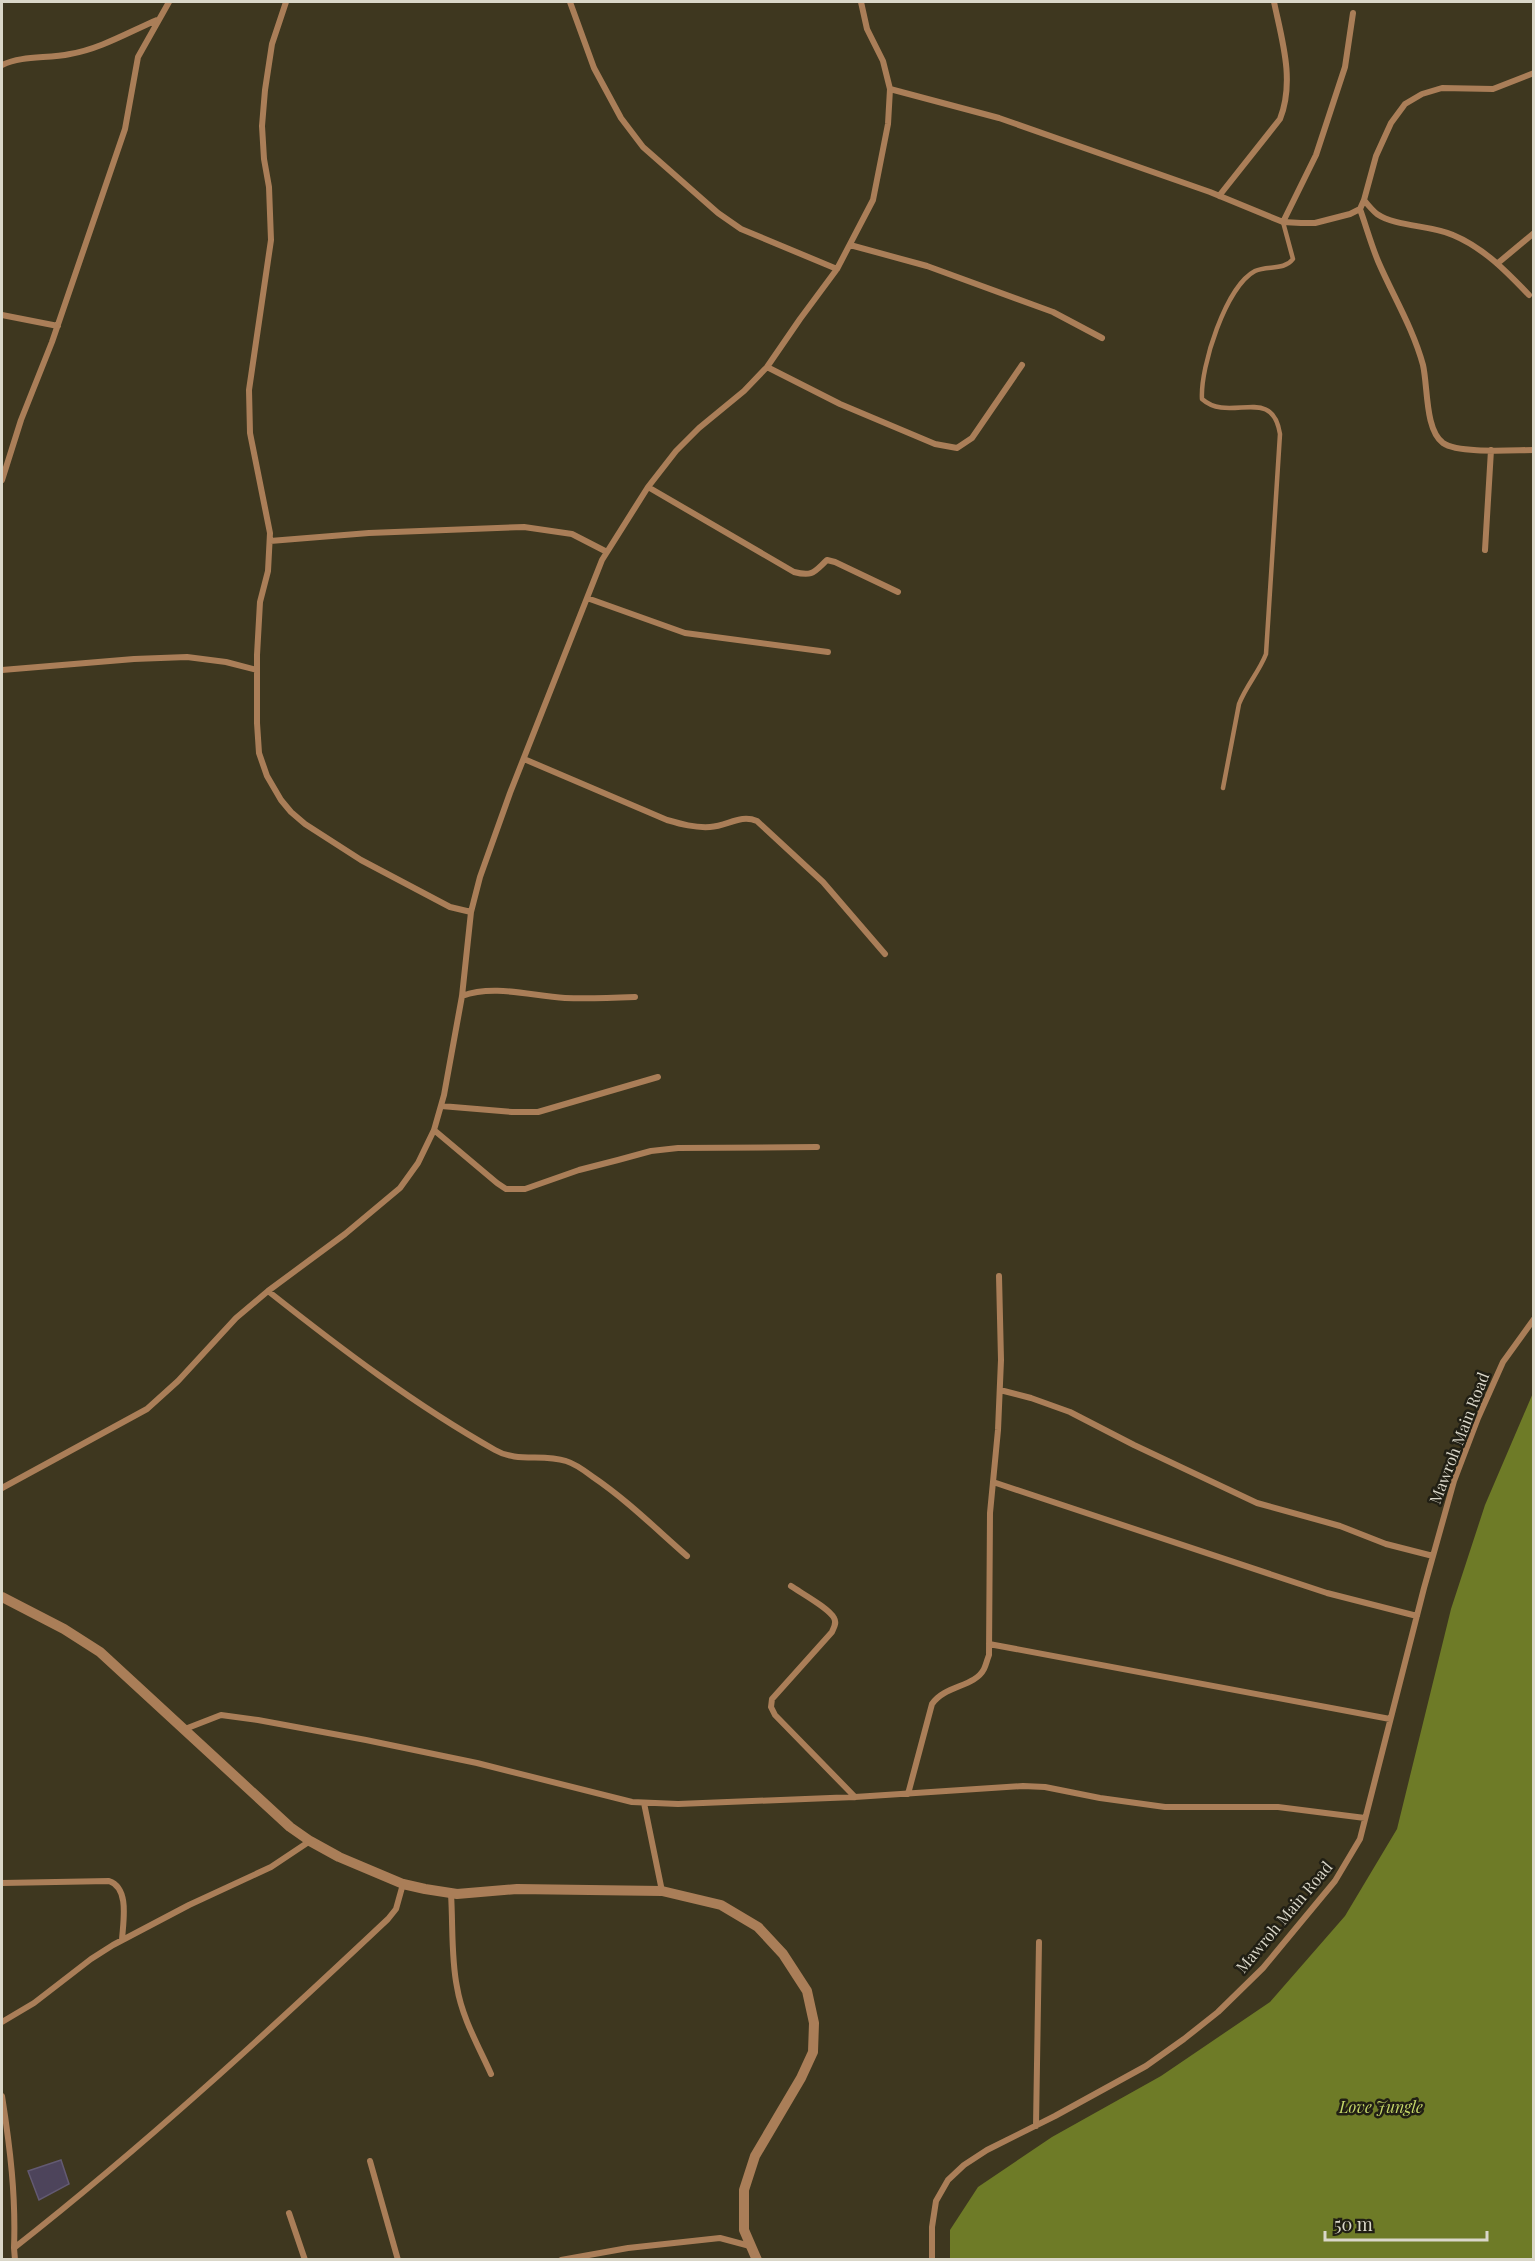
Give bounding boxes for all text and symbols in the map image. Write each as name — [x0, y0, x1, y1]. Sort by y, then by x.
street label: Mawroh Main Road — [1424, 1369, 1493, 1507]
street label: Mawroh Main Road — [1231, 1857, 1336, 1977]
park label: Love Jungle — [1338, 2096, 1423, 2117]
scale bar — [1325, 2204, 1487, 2242]
text: 50 m — [1334, 2212, 1373, 2236]

